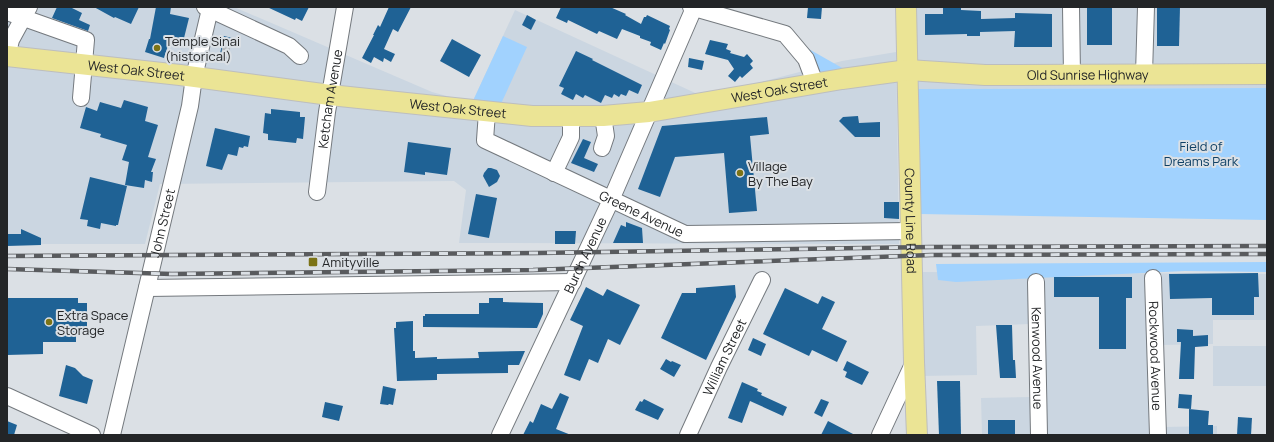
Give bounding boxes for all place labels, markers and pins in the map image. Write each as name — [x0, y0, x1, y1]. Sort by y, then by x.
place label: Temple Sinai (historical) — [165, 32, 240, 65]
marker: Temple Sinai (historical) — [152, 43, 162, 53]
place label: Village By The Bay — [748, 157, 813, 190]
marker: Village By The Bay — [735, 168, 745, 178]
place label: Amityville — [322, 253, 380, 271]
marker: Amityville — [307, 256, 319, 268]
place label: Extra Space Storage — [57, 306, 129, 339]
marker: Extra Space Storage — [44, 317, 54, 327]

